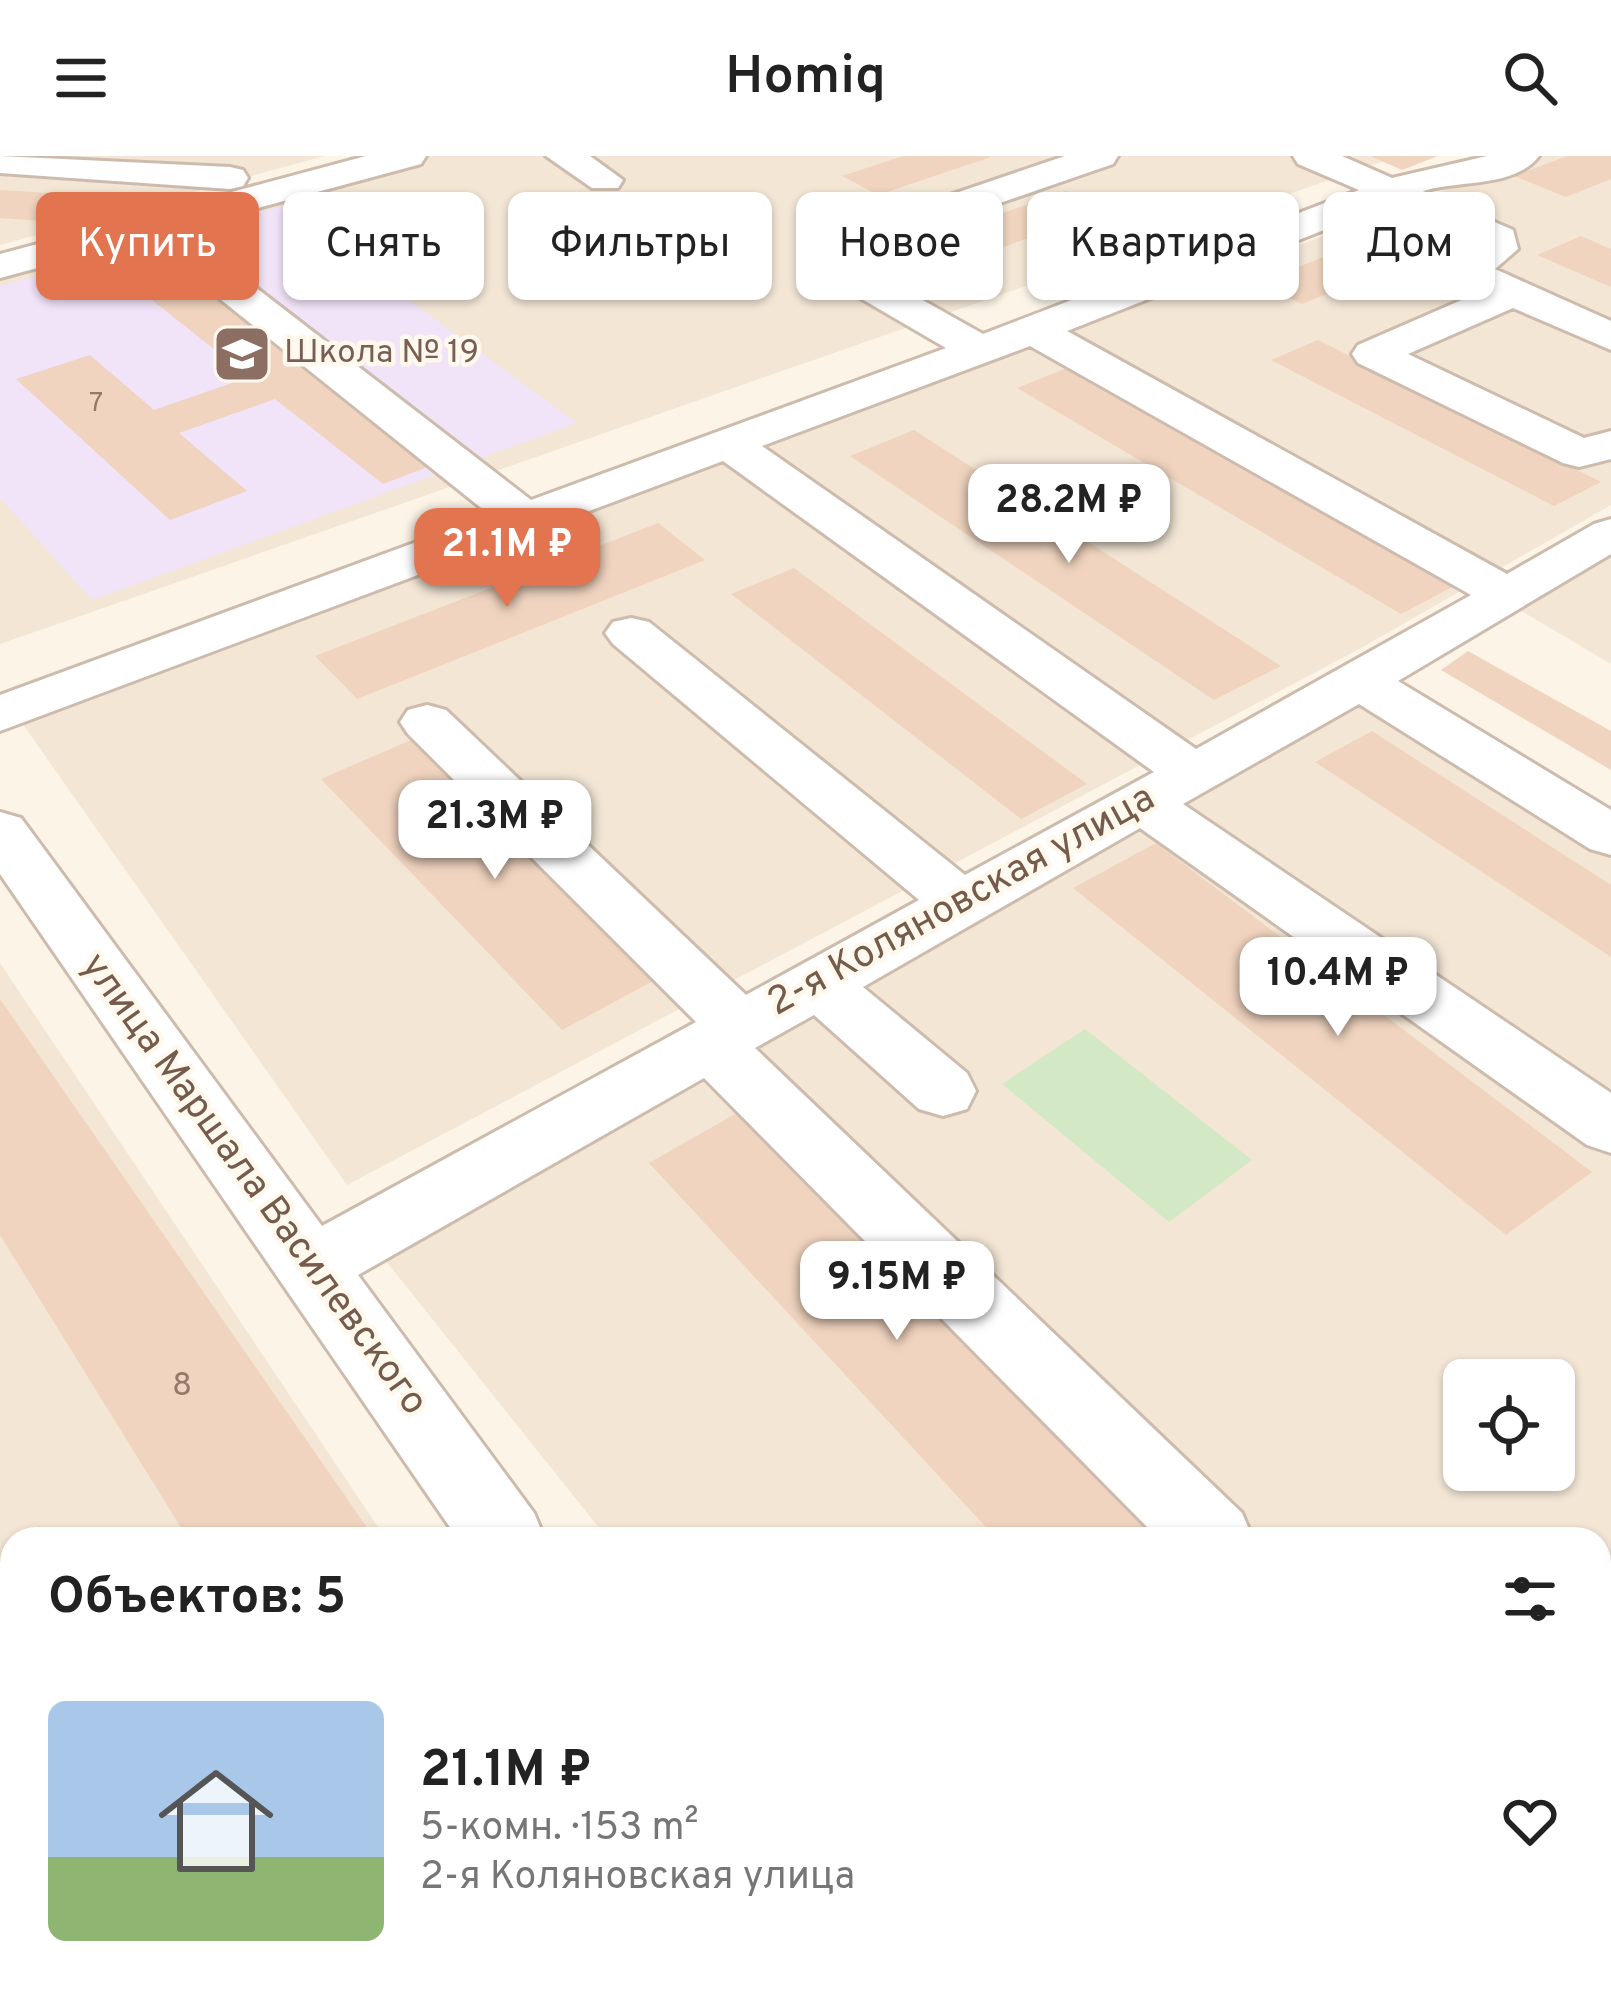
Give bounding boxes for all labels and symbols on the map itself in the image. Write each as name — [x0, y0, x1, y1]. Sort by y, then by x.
school or university icon: Школа № 19 — [211, 323, 273, 385]
place label: Школа № 19 — [284, 333, 479, 375]
house number: 7 — [89, 387, 103, 421]
pin: 28.2M ₽ — [958, 464, 1180, 566]
pin: 21.1M ₽ — [396, 508, 618, 610]
street label: 2-я Коляновская улица — [760, 775, 1164, 1029]
pin: 21.3M ₽ — [384, 780, 606, 882]
pin: 10.4M ₽ — [1227, 937, 1449, 1039]
street label: улица Маршала Василевского — [69, 944, 437, 1426]
pin: 9.15M ₽ — [786, 1241, 1008, 1343]
house number: 8 — [172, 1366, 192, 1408]

